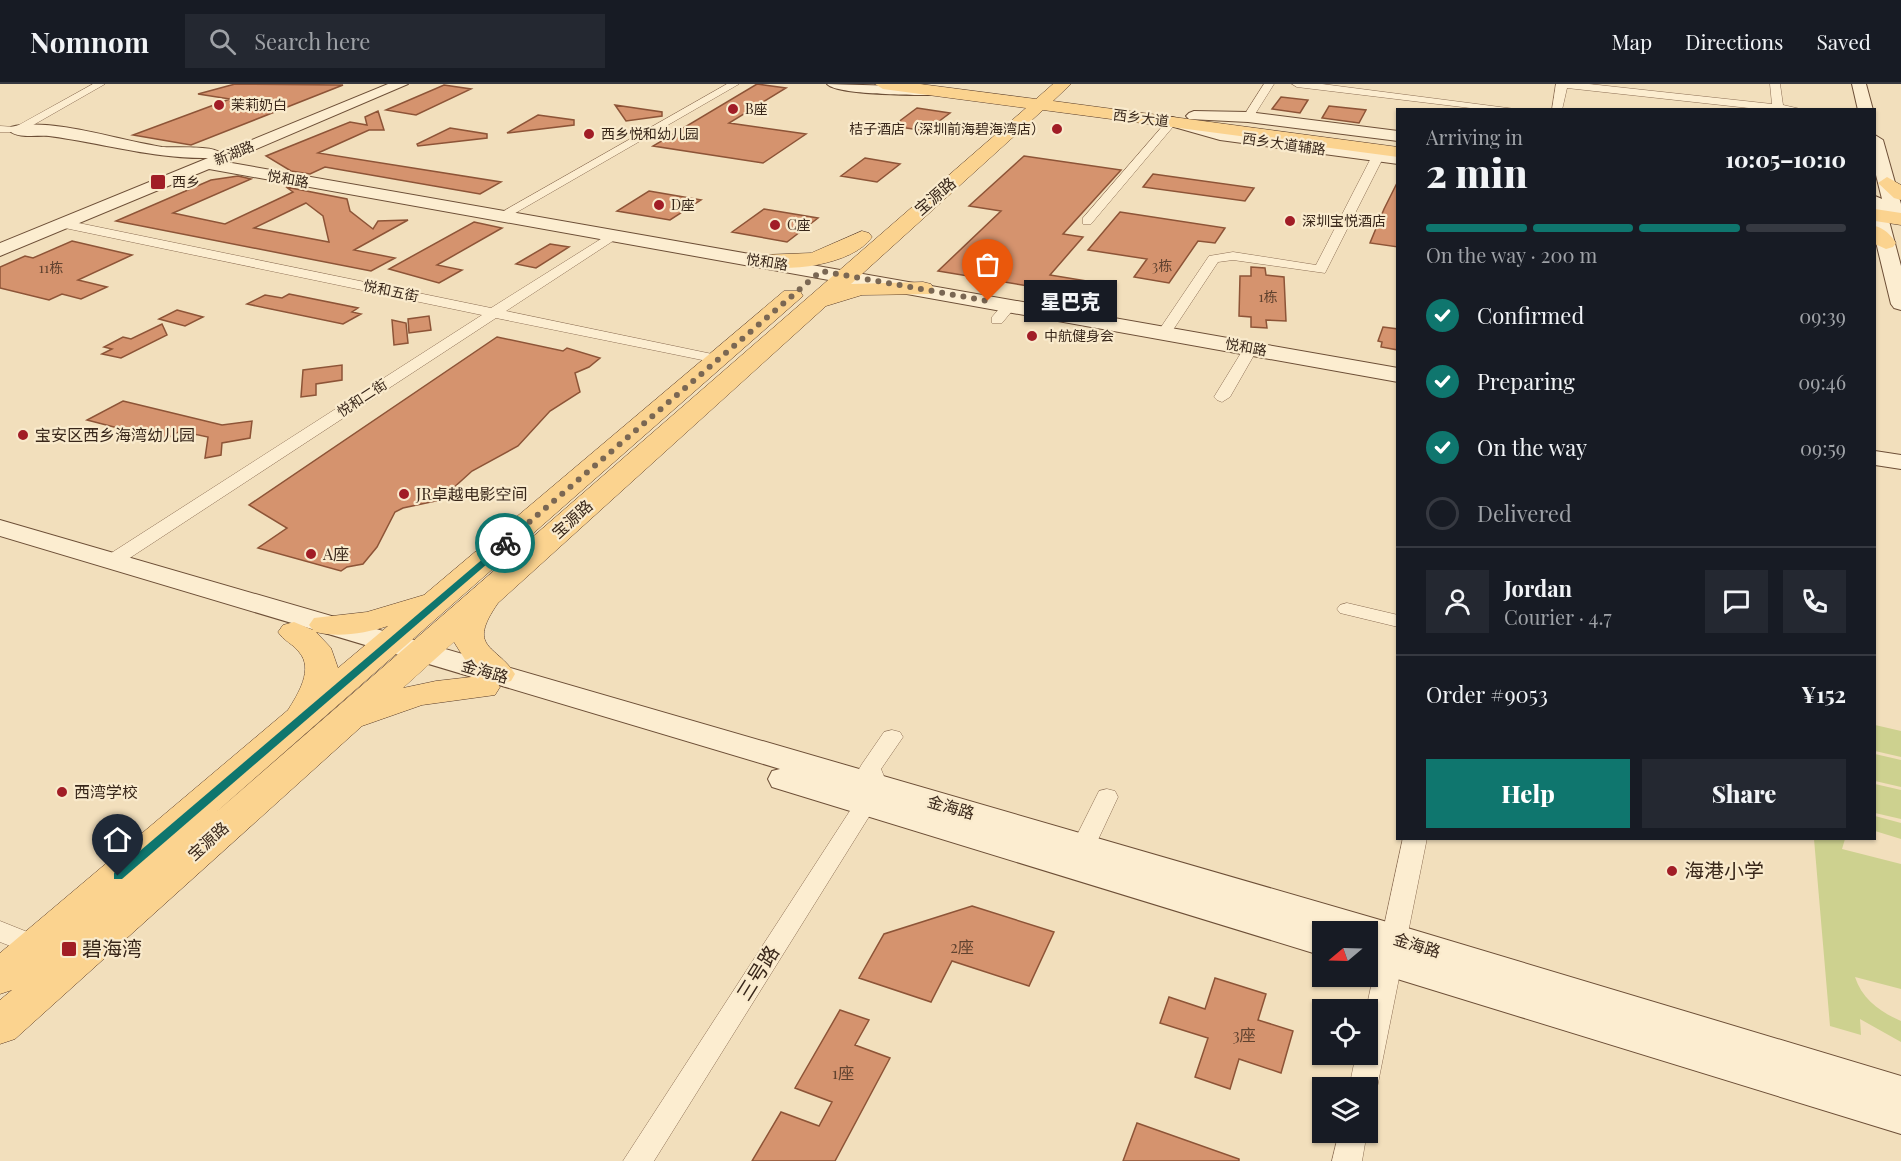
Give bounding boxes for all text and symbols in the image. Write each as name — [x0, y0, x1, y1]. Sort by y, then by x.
search box — [185, 14, 605, 68]
text: Nomnom — [30, 23, 149, 60]
icon: search — [206, 25, 239, 58]
text: Search here — [254, 26, 371, 56]
text: Map — [1611, 27, 1652, 55]
text: Directions — [1685, 27, 1783, 55]
text: Saved — [1816, 27, 1871, 55]
place label: 茉莉奶白 — [231, 95, 287, 114]
marker: 茉莉奶白 — [212, 98, 226, 112]
place label: B座 — [745, 99, 768, 118]
marker: B座 — [726, 102, 740, 116]
street label: 西乡大道 — [1112, 105, 1170, 130]
place label: 桔子酒店（深圳前海碧海湾店） — [849, 119, 1045, 138]
marker: 桔子酒店（深圳前海碧海湾店） — [1050, 122, 1064, 136]
text: Arriving in — [1426, 123, 1523, 150]
place label: 西乡悦和幼儿园 — [601, 124, 699, 143]
marker: 西乡悦和幼儿园 — [582, 127, 596, 141]
street label: 西乡大道辅路 — [1241, 128, 1327, 159]
street label: 新湖路 — [211, 136, 257, 169]
text: 10:05–10:10 — [1726, 144, 1846, 174]
text: 2 min — [1426, 146, 1528, 198]
street label: 悦和路 — [266, 166, 310, 192]
place label: 西乡 — [172, 172, 200, 191]
street label: 宝源路 — [910, 172, 960, 219]
marker: 西乡 — [149, 173, 167, 191]
place label: D座 — [671, 195, 695, 214]
marker: D座 — [652, 198, 666, 212]
place label: 深圳宝悦酒店 — [1302, 211, 1386, 230]
marker: 深圳宝悦酒店 — [1283, 214, 1297, 228]
place label: C座 — [787, 215, 811, 234]
marker: C座 — [768, 218, 782, 232]
pin — [962, 239, 1013, 301]
text: On the way · 200 m — [1426, 241, 1597, 268]
icon: bag — [971, 248, 1004, 281]
street label: 悦和路 — [745, 249, 789, 274]
house number: 3栋 — [1152, 256, 1172, 275]
house number: 11栋 — [39, 258, 63, 277]
street label: 悦和五街 — [362, 275, 420, 306]
callout: 星巴克 — [1024, 280, 1117, 322]
text: 星巴克 — [1041, 287, 1101, 314]
house number: 1栋 — [1258, 287, 1278, 306]
icon: check — [1426, 299, 1459, 332]
text: Confirmed — [1477, 300, 1584, 330]
text: 09:39 — [1799, 302, 1846, 329]
place label: 中航健身会 — [1044, 326, 1114, 345]
marker: 中航健身会 — [1025, 329, 1039, 343]
street label: 悦和路 — [1224, 334, 1268, 360]
icon: check — [1426, 365, 1459, 398]
text: Preparing — [1477, 366, 1575, 396]
text: 09:46 — [1798, 368, 1846, 395]
street label: 悦和二街 — [333, 374, 390, 421]
place label: 宝安区西乡海湾幼儿园 — [35, 424, 195, 445]
marker: 宝安区西乡海湾幼儿园 — [16, 428, 30, 442]
icon: check — [1426, 431, 1459, 464]
text: On the way — [1477, 432, 1587, 462]
text: 09:59 — [1800, 434, 1846, 461]
place label: JR卓越电影空间 — [415, 483, 528, 504]
marker: JR卓越电影空间 — [397, 487, 411, 501]
street label: 宝源路 — [547, 495, 597, 542]
text: Delivered — [1477, 498, 1572, 528]
courier — [475, 513, 535, 573]
icon: bike — [489, 527, 522, 560]
place label: A座 — [322, 543, 349, 564]
marker: A座 — [304, 547, 318, 561]
button: person — [1426, 570, 1489, 633]
button: chat — [1705, 570, 1768, 633]
button: phone — [1783, 570, 1846, 633]
text: Jordan — [1504, 573, 1572, 603]
text: Courier · 4.7 — [1504, 603, 1612, 630]
street label: 金海路 — [459, 654, 511, 687]
text: Order #9053 — [1426, 679, 1548, 709]
text: ¥152 — [1801, 679, 1846, 709]
button: Help — [1426, 759, 1630, 828]
button: Share — [1642, 759, 1846, 828]
place label: 西湾学校 — [74, 781, 138, 802]
marker: 西湾学校 — [55, 785, 69, 799]
street label: 金海路 — [925, 790, 977, 823]
pin — [92, 814, 143, 876]
street label: 宝源路 — [183, 817, 233, 864]
icon: home — [101, 823, 134, 856]
place label: 海港小学 — [1684, 856, 1764, 883]
marker: 海港小学 — [1665, 864, 1679, 878]
north arrow — [1312, 921, 1378, 987]
map controls — [1312, 921, 1378, 1143]
street label: 金海路 — [1391, 927, 1443, 962]
place label: 碧海湾 — [82, 934, 142, 961]
house number: 2座 — [950, 936, 974, 957]
marker: 碧海湾 — [60, 940, 78, 958]
street label: 三号路 — [729, 940, 784, 1005]
button: locate — [1312, 999, 1378, 1065]
house number: 3座 — [1232, 1024, 1256, 1045]
house number: 1座 — [832, 1062, 854, 1083]
button: layers — [1312, 1077, 1378, 1143]

